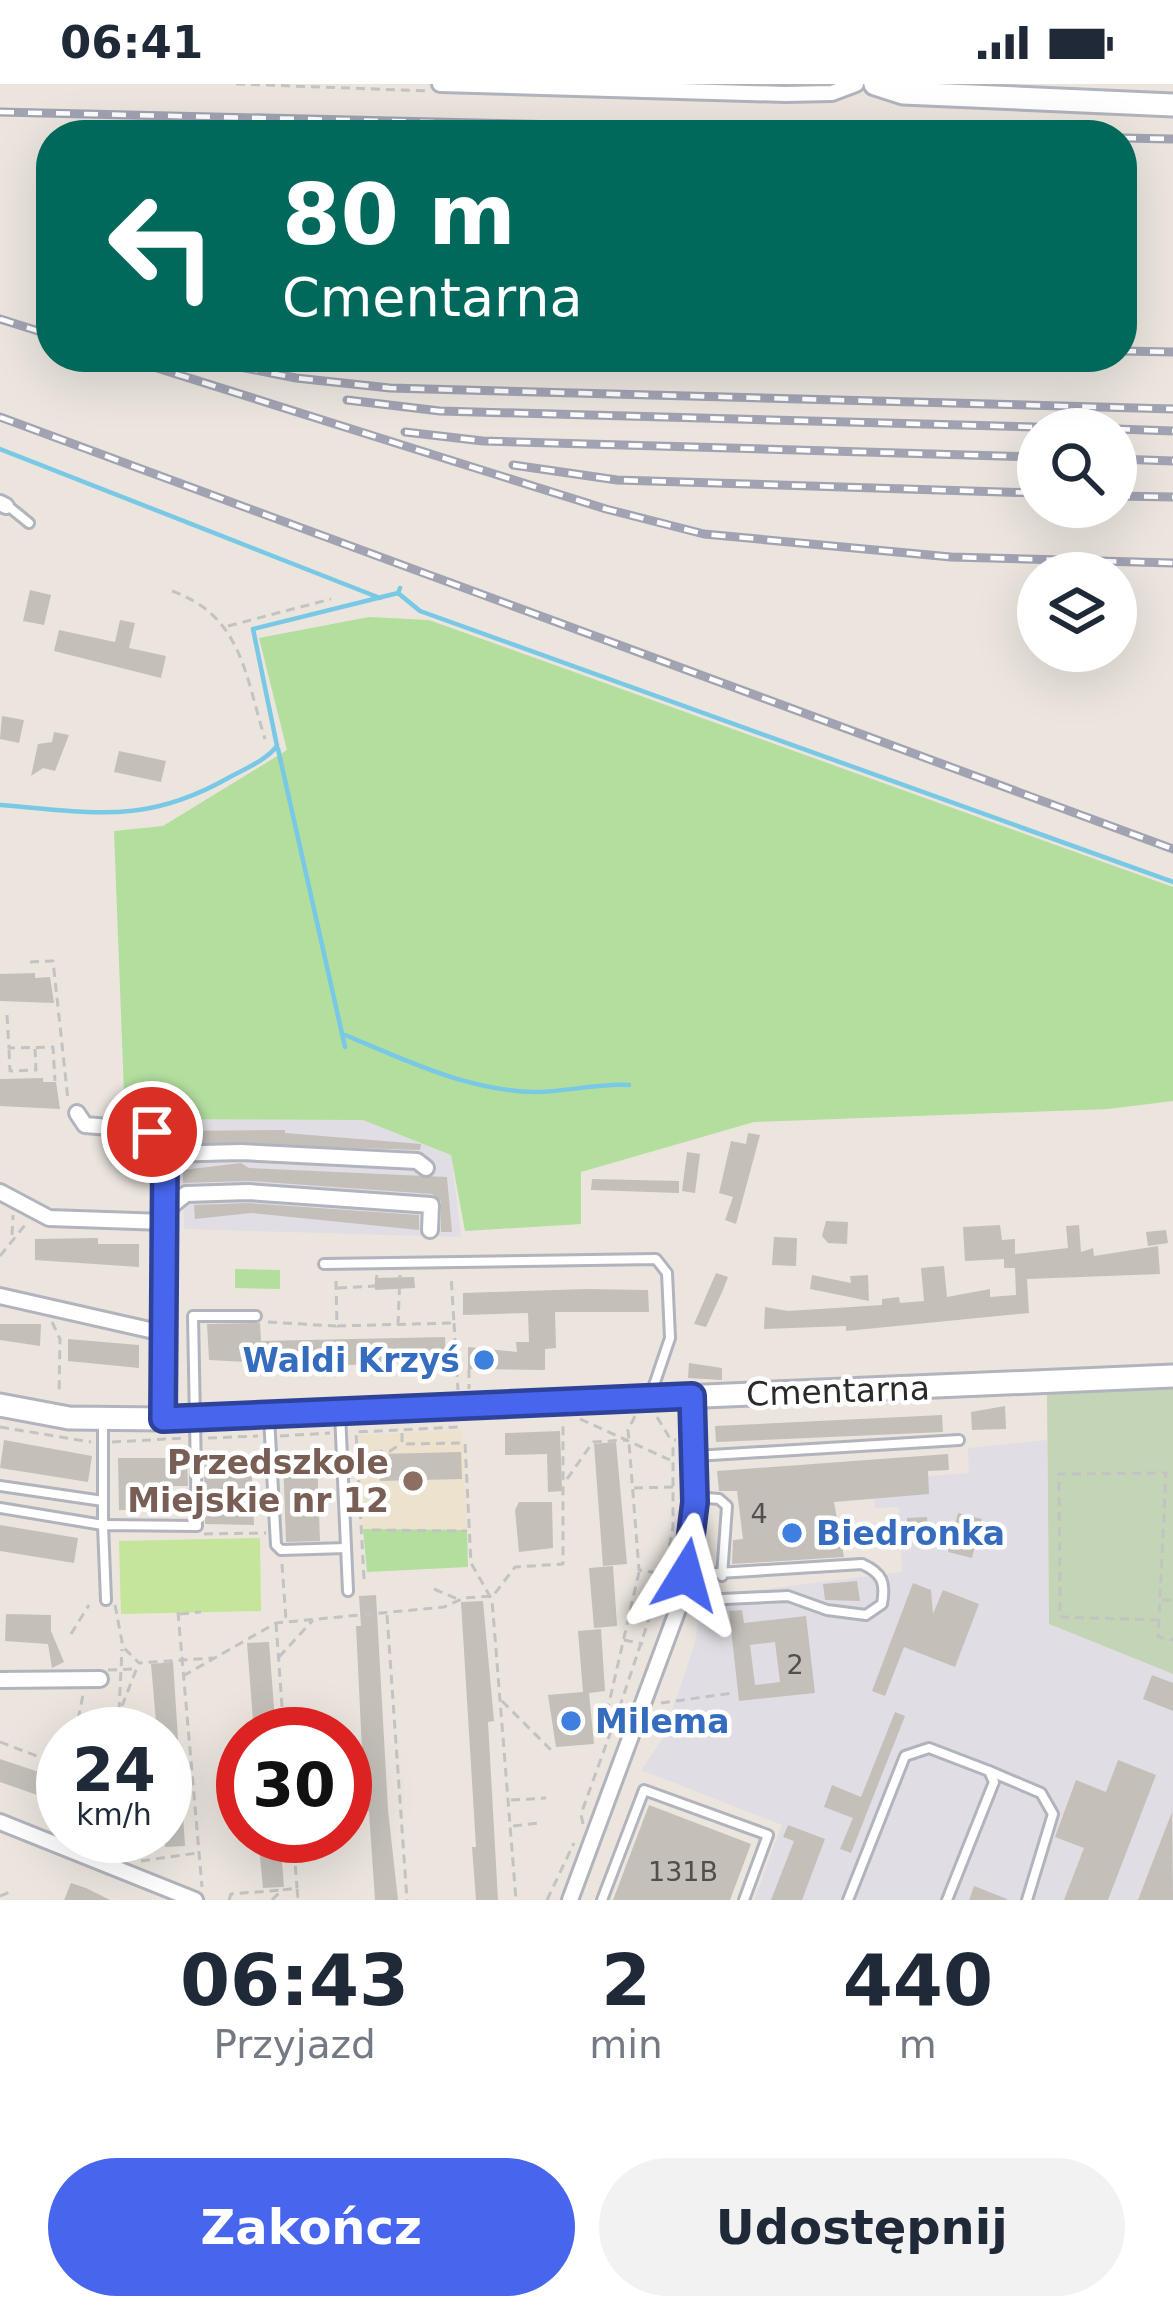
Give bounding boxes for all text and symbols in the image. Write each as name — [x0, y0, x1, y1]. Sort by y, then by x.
text: 06:41 — [60, 16, 203, 69]
text: 80 m — [282, 166, 516, 264]
icon: left — [84, 168, 240, 324]
text: Cmentarna — [282, 266, 583, 329]
map controls — [1017, 408, 1137, 672]
button: search — [1017, 408, 1137, 528]
button: layers — [1017, 552, 1137, 672]
pin — [101, 1081, 203, 1183]
icon: arrive — [119, 1099, 185, 1165]
place label: Waldi Krzyś — [243, 1341, 460, 1380]
marker: Waldi Krzyś — [471, 1347, 497, 1373]
street label: Cmentarna — [746, 1368, 930, 1414]
place label: Przedszkole Miejskie nr 12 — [127, 1443, 389, 1520]
marker: Przedszkole Miejskie nr 12 — [400, 1468, 426, 1494]
house number: 4 — [750, 1498, 768, 1529]
position arrow — [623, 1512, 749, 1638]
place label: Biedronka — [816, 1514, 1005, 1553]
marker: Biedronka — [779, 1520, 805, 1546]
house number: 2 — [786, 1649, 804, 1680]
place label: Milema — [595, 1702, 730, 1741]
speed limit sign: 30 — [216, 1707, 372, 1863]
marker: Milema — [558, 1708, 584, 1734]
text: 24 — [72, 1735, 156, 1805]
text: km/h — [76, 1797, 152, 1832]
house number: 131B — [648, 1856, 718, 1887]
text: 06:43 — [180, 1938, 409, 2022]
text: 2 — [601, 1938, 651, 2022]
text: 440 — [843, 1938, 993, 2022]
text: Przyjazd — [213, 2022, 376, 2067]
text: min — [589, 2022, 663, 2067]
text: m — [899, 2022, 937, 2067]
button: Zakończ — [48, 2158, 575, 2296]
button: Udostępnij — [599, 2158, 1125, 2296]

